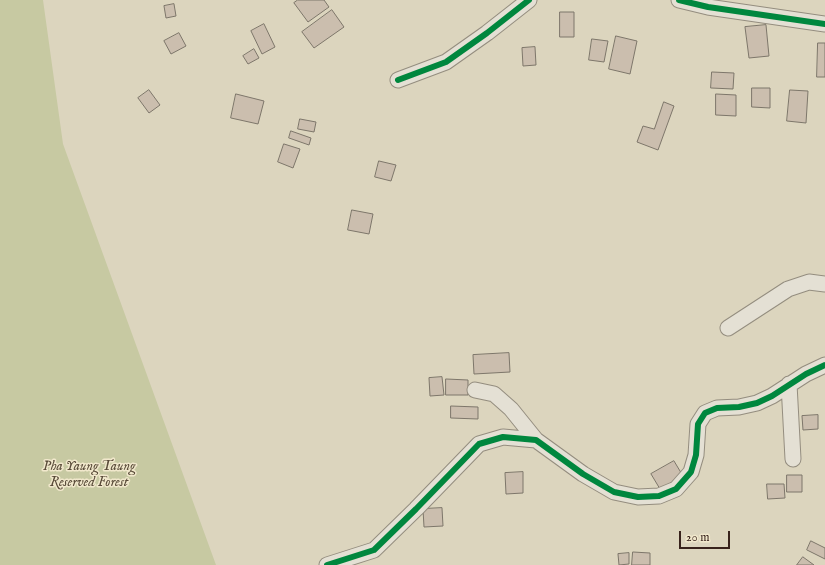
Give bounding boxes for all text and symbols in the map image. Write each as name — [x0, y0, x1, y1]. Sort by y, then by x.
park label: Pha Yaung Taung Reserved Forest — [43, 459, 135, 492]
scale bar — [681, 523, 732, 549]
text: 20 m — [686, 530, 709, 545]

